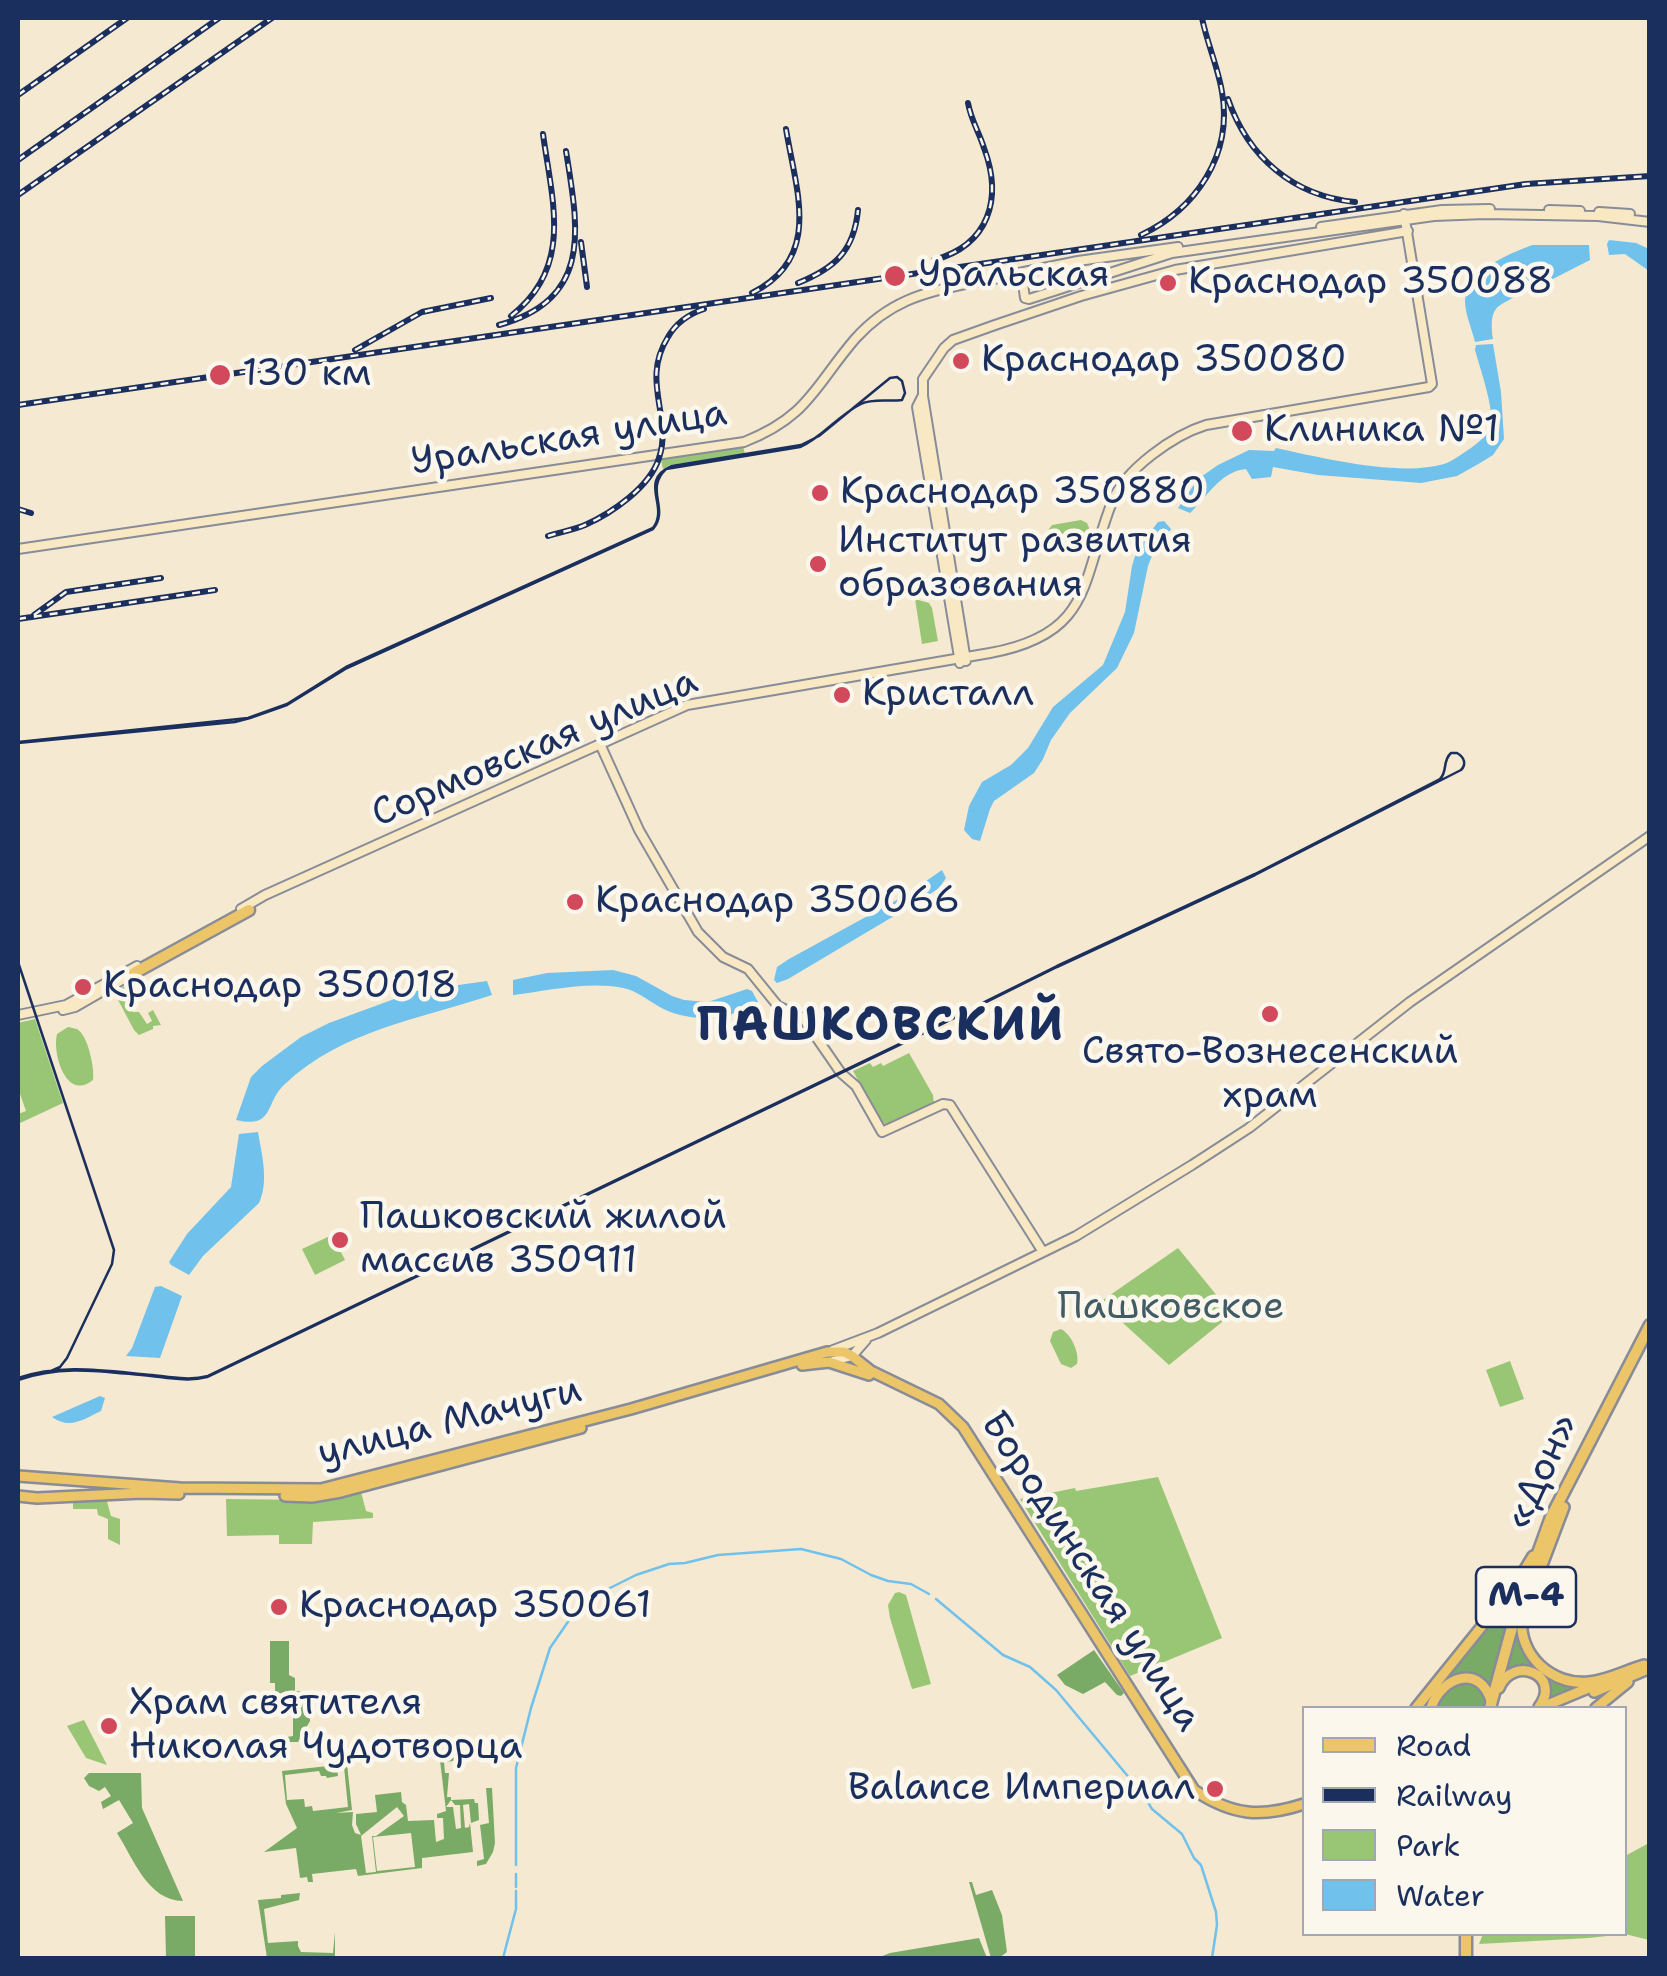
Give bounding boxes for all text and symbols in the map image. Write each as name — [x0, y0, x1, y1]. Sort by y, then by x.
place label: Уральская — [918, 253, 1110, 299]
place label: Краснодар 350088 — [1188, 260, 1553, 306]
marker: Уральская — [882, 263, 908, 289]
marker: Краснодар 350088 — [1157, 272, 1179, 294]
place label: Краснодар 350080 — [981, 338, 1347, 384]
marker: Краснодар 350080 — [950, 350, 972, 372]
place label: 130 км — [242, 352, 371, 398]
marker: 130 км — [207, 362, 233, 388]
street label: Уральская улица — [408, 392, 730, 486]
place label: Клиника №1 — [1264, 408, 1499, 454]
marker: Клиника №1 — [1229, 418, 1255, 444]
place label: Краснодар 350880 — [840, 470, 1205, 516]
marker: Краснодар 350880 — [809, 482, 831, 504]
place label: Институт развития образования — [838, 519, 1192, 608]
marker: Институт развития образования — [807, 553, 829, 575]
street label: Сормовская улица — [365, 660, 705, 838]
place label: Кристалл — [862, 672, 1034, 718]
marker: Кристалл — [831, 684, 853, 706]
place label: Краснодар 350066 — [595, 879, 960, 925]
marker: Краснодар 350066 — [564, 891, 586, 913]
place label: Краснодар 350018 — [103, 964, 457, 1010]
marker: Краснодар 350018 — [72, 976, 94, 998]
district label: ПАШКОВСКИЙ — [696, 998, 1066, 1056]
marker: Свято-Вознесенский храм — [1259, 1003, 1281, 1025]
place label: Свято-Вознесенский храм — [1082, 1030, 1458, 1120]
place label: Пашковский жилой массив 350911 — [360, 1195, 727, 1284]
marker: Пашковский жилой массив 350911 — [329, 1229, 351, 1251]
park label: Пашковское — [1058, 1285, 1284, 1331]
street label: улица Мачуги — [313, 1368, 587, 1478]
street label: Бородинская улица — [970, 1404, 1210, 1740]
street label: «Дон» — [1497, 1407, 1589, 1537]
road number: М-4 — [1476, 1567, 1576, 1627]
place label: Краснодар 350061 — [299, 1584, 652, 1630]
marker: Краснодар 350061 — [268, 1596, 290, 1618]
place label: Храм святителя Николая Чудотворца — [129, 1681, 522, 1770]
legend — [1302, 1706, 1627, 1936]
marker: Храм святителя Николая Чудотворца — [98, 1715, 120, 1737]
text: Road — [1396, 1725, 1471, 1766]
place label: Balance Империал — [848, 1766, 1195, 1812]
text: Railway — [1396, 1775, 1512, 1816]
marker: Balance Империал — [1204, 1778, 1226, 1800]
text: Park — [1396, 1825, 1460, 1866]
text: Water — [1396, 1875, 1485, 1916]

